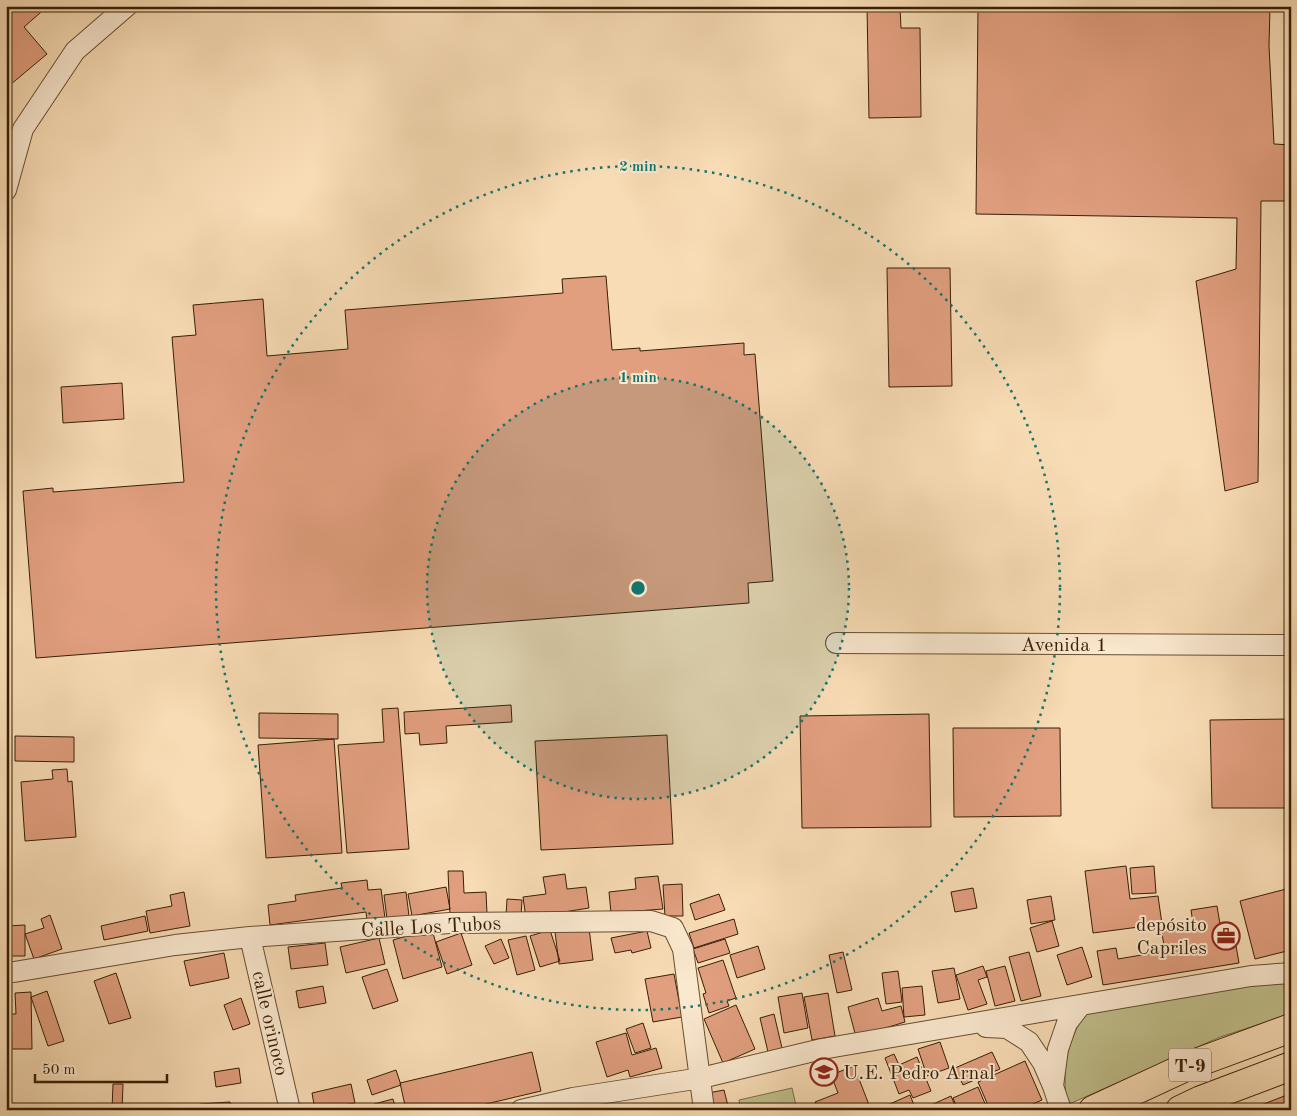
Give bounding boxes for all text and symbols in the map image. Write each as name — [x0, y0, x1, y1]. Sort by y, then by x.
text: 2 min — [619, 160, 657, 175]
text: 1 min — [619, 371, 657, 386]
centre of rings — [629, 579, 647, 597]
street label: Avenida 1 — [1021, 636, 1107, 656]
street label: Calle Los Tubos — [361, 914, 502, 942]
place label: depósito Capriles — [1136, 916, 1207, 959]
office icon: depósito Capriles — [1211, 921, 1241, 951]
street label: calle orinoco — [247, 969, 291, 1078]
road number: T-9 — [1169, 1048, 1211, 1082]
scale bar — [35, 1051, 168, 1083]
school or university icon: U.E. Pedro Arnal — [809, 1057, 839, 1087]
text: 50 m — [42, 1063, 76, 1078]
place label: U.E. Pedro Arnal — [843, 1064, 995, 1084]

